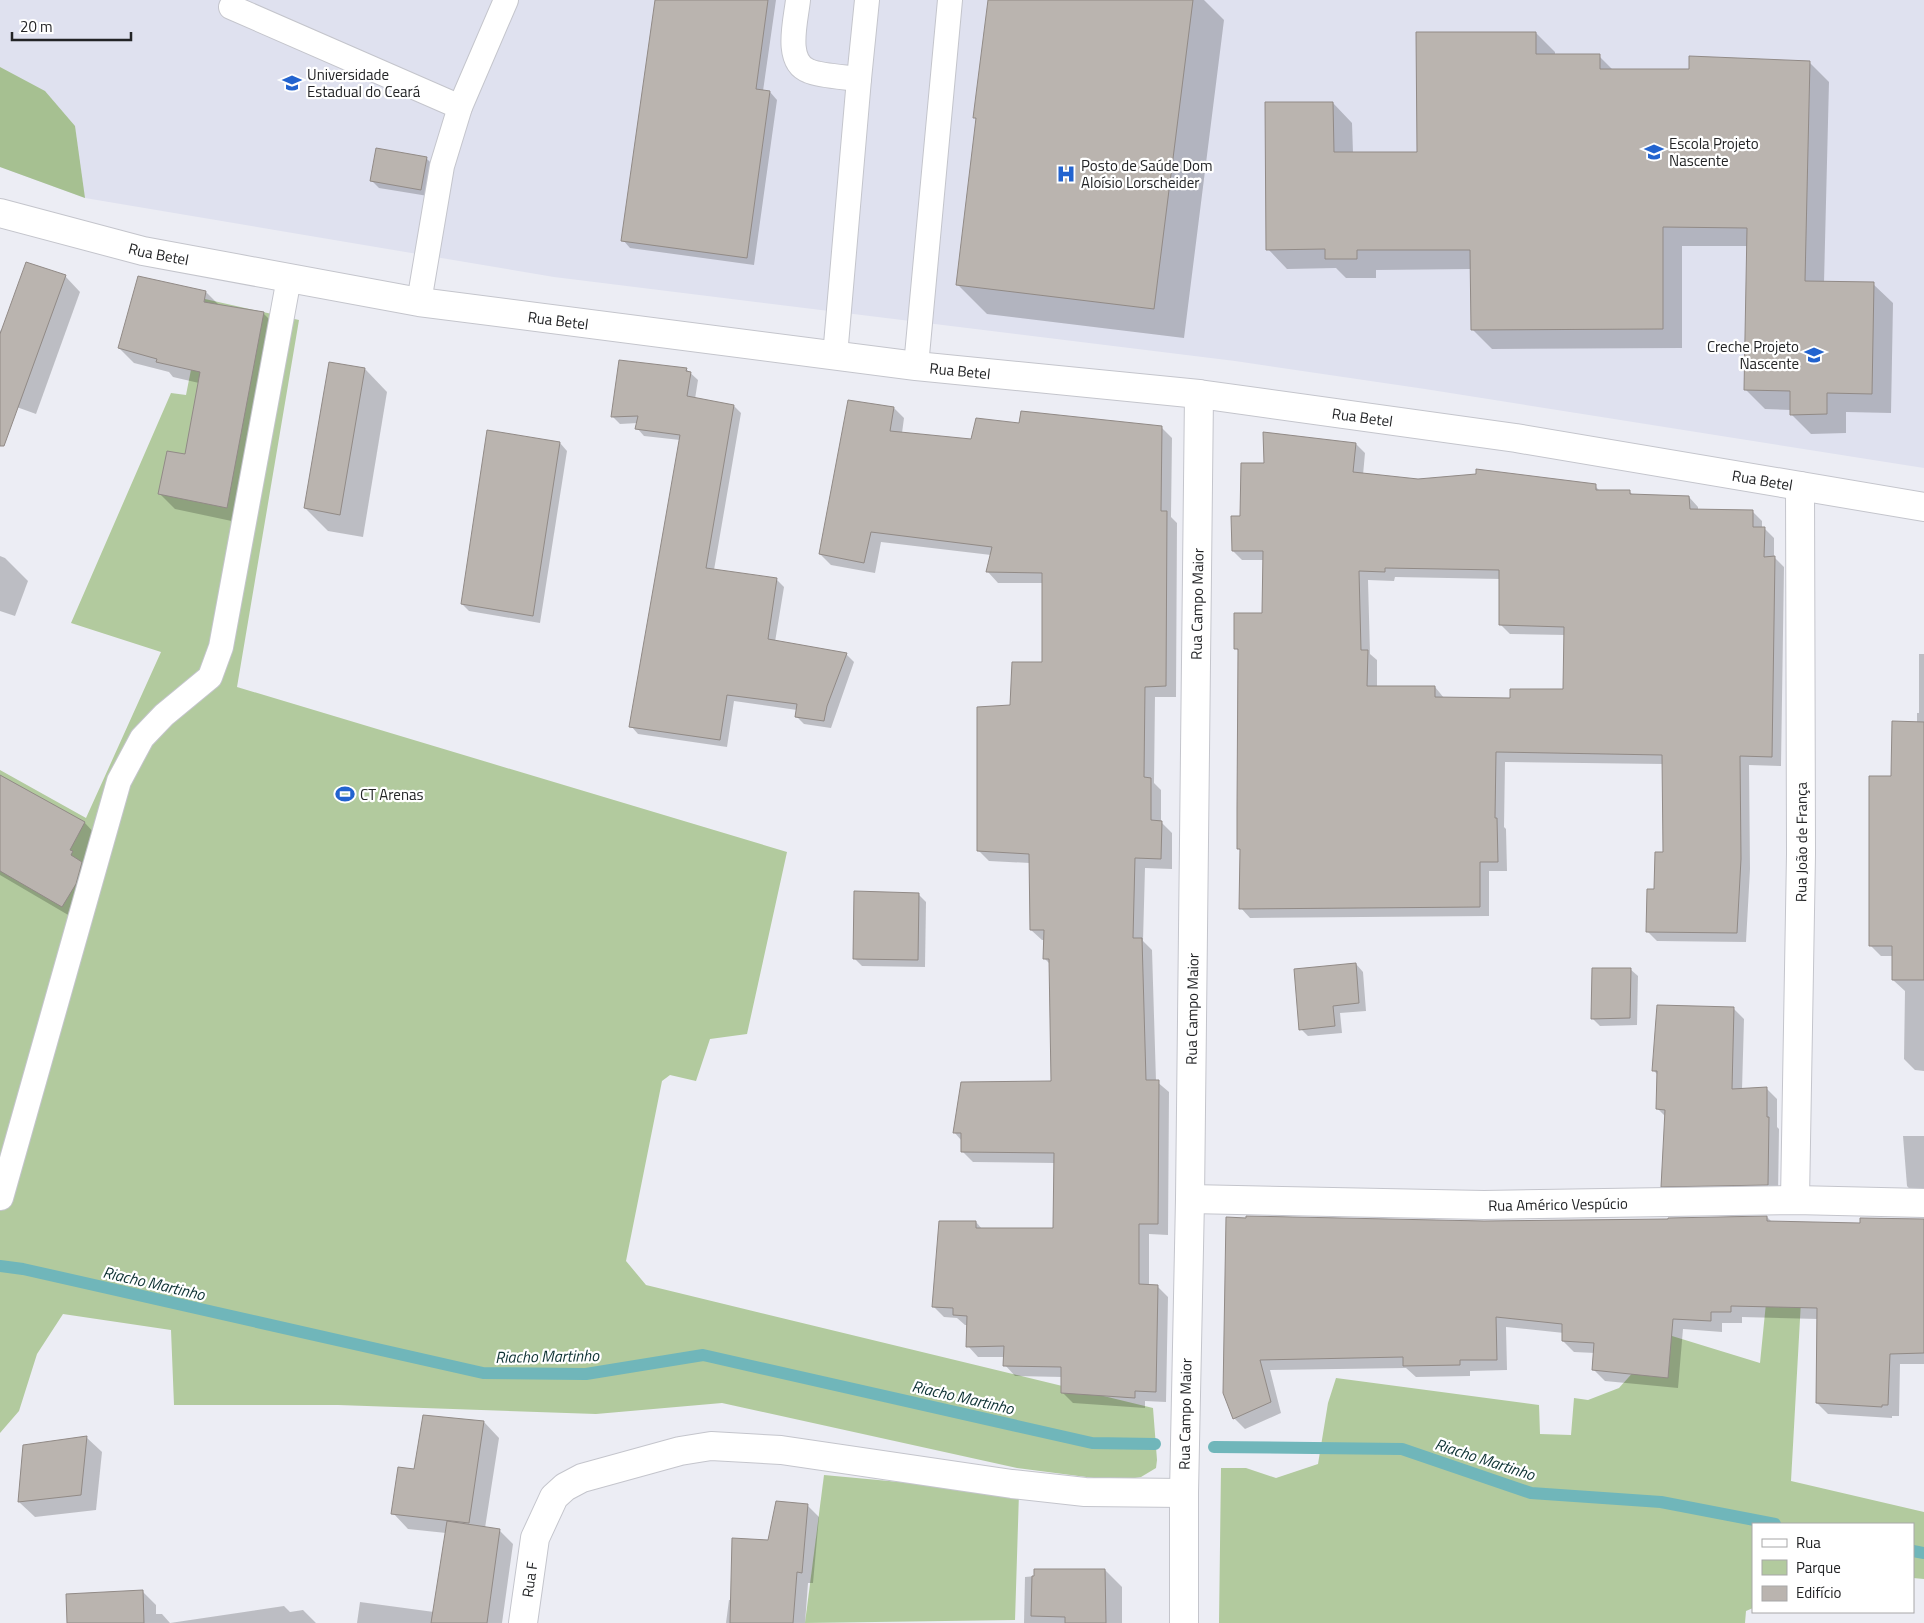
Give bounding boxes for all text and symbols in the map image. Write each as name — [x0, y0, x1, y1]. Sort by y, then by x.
scale bar — [12, 10, 131, 42]
text: 20 m — [20, 15, 53, 38]
place label: Universidade Estadual do Ceará — [307, 63, 421, 103]
school or university icon: Universidade Estadual do Ceará — [281, 72, 303, 94]
place label: Escola Projeto Nascente — [1669, 132, 1759, 172]
school or university icon: Escola Projeto Nascente — [1643, 141, 1665, 163]
place label: Posto de Saúde Dom Aloísio Lorscheider — [1081, 154, 1213, 194]
hospital icon: Posto de Saúde Dom Aloísio Lorscheider — [1055, 163, 1077, 185]
street label: Rua Betel — [126, 236, 191, 271]
street label: Rua Betel — [526, 305, 590, 335]
place label: Creche Projeto Nascente — [1707, 335, 1799, 375]
school or university icon: Creche Projeto Nascente — [1803, 344, 1825, 366]
street label: Rua Betel — [929, 356, 992, 385]
street label: Rua Betel — [1331, 401, 1394, 432]
street label: Rua Betel — [1730, 463, 1794, 496]
street label: Rua Campo Maior — [1185, 548, 1209, 660]
street label: Rua João de França — [1789, 781, 1813, 902]
sports icon: CT Arenas — [334, 783, 356, 805]
place label: CT Arenas — [360, 783, 423, 806]
street label: Rua Campo Maior — [1180, 953, 1204, 1065]
street label: Rua Américo Vespúcio — [1488, 1191, 1628, 1216]
water label: Riacho Martinho — [101, 1260, 208, 1307]
water label: Riacho Martinho — [495, 1343, 600, 1369]
street label: Rua Campo Maior — [1173, 1358, 1197, 1470]
water label: Riacho Martinho — [910, 1374, 1017, 1421]
water label: Riacho Martinho — [1432, 1432, 1539, 1487]
legend — [1752, 1523, 1914, 1613]
text: Rua — [1796, 1531, 1821, 1554]
text: Parque — [1796, 1556, 1841, 1579]
street label: Rua F — [515, 1560, 543, 1599]
text: Edifício — [1796, 1581, 1841, 1604]

